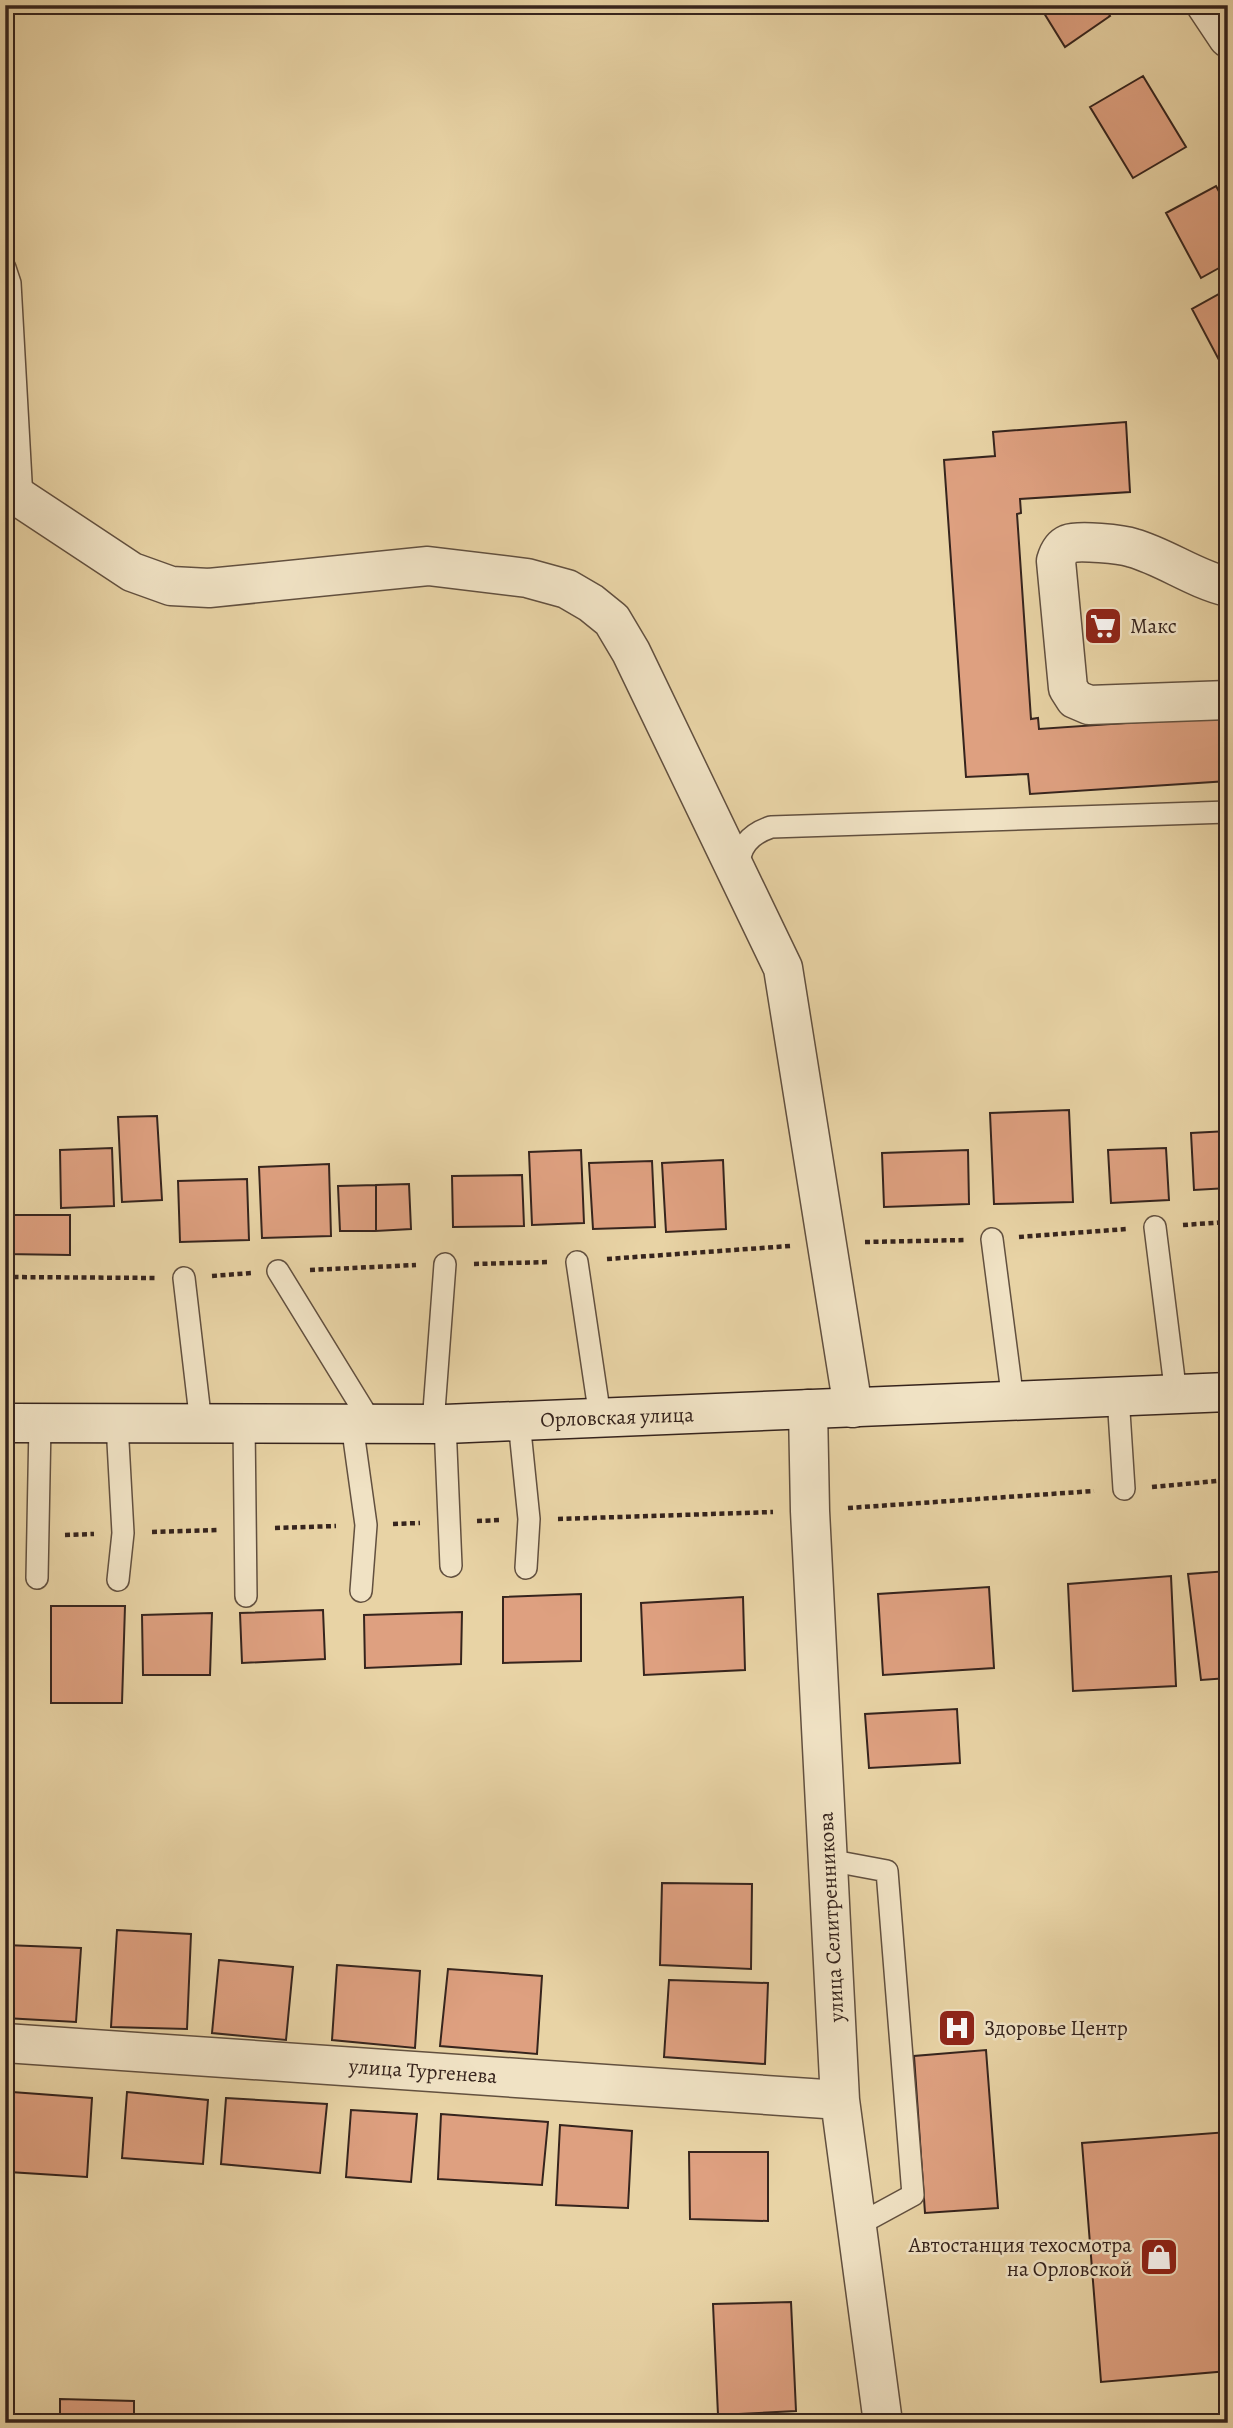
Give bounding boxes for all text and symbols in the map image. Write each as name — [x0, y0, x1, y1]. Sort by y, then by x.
supermarket icon: Макс — [1082, 605, 1124, 647]
place label: Макс — [1130, 612, 1177, 640]
street label: Орловская улица — [540, 1400, 695, 1434]
street label: улица Селитренникова — [812, 1811, 851, 2024]
hospital icon: Здоровье Центр — [936, 2007, 978, 2049]
place label: Здоровье Центр — [984, 2014, 1128, 2042]
street label: улица Тургенева — [347, 2052, 498, 2090]
place label: Автостанция техосмотра на Орловской — [908, 2231, 1132, 2283]
shop icon: Автостанция техосмотра на Орловской — [1138, 2236, 1180, 2278]

